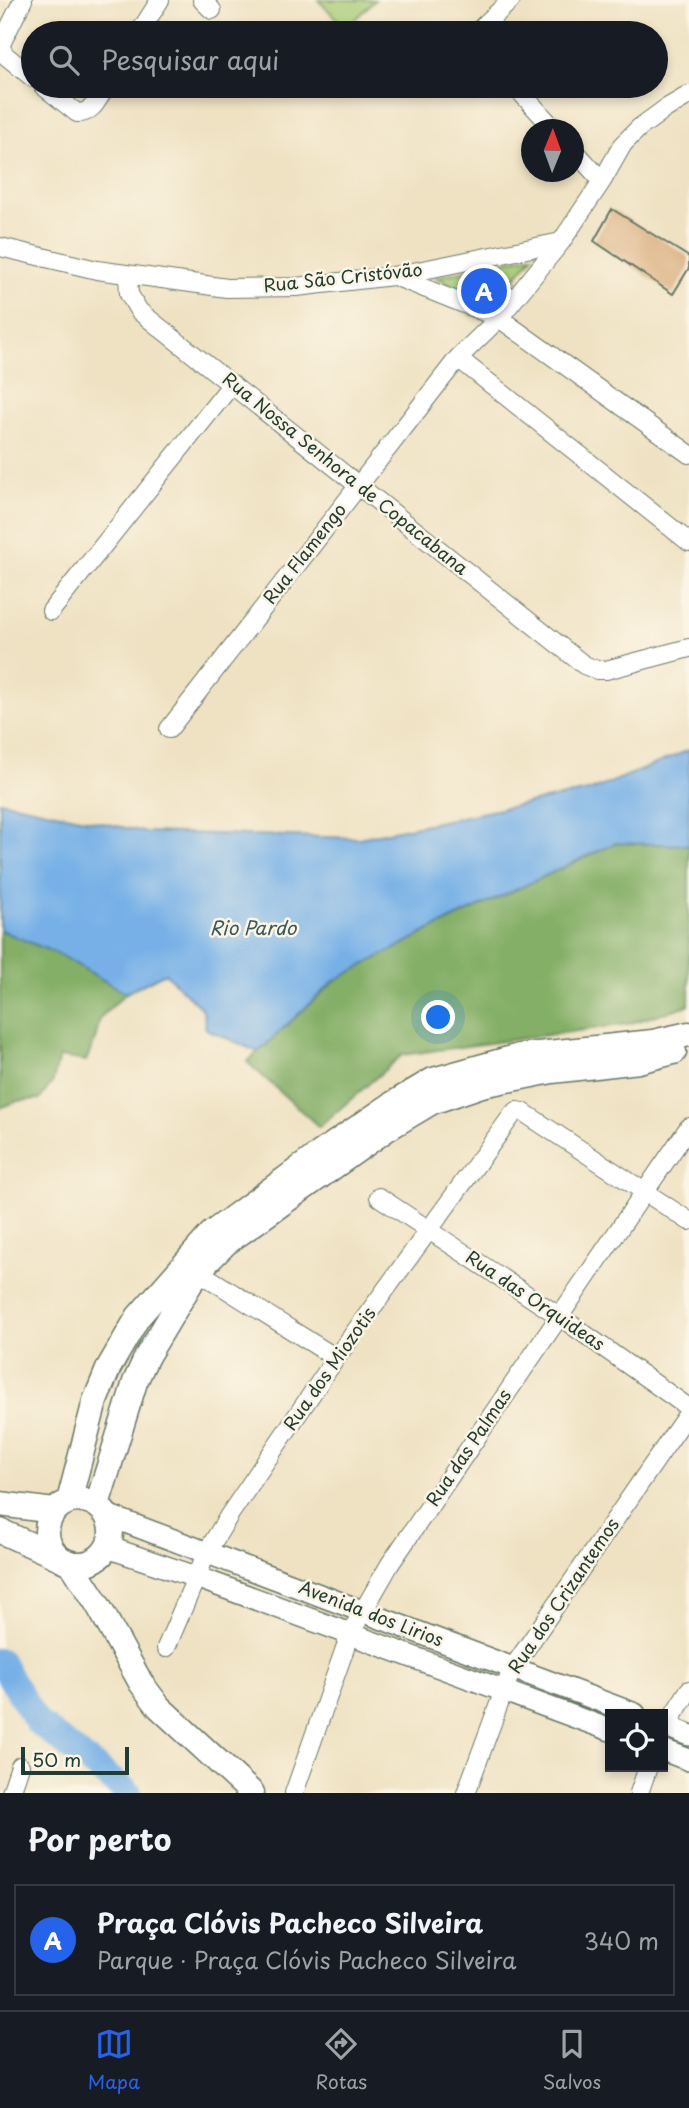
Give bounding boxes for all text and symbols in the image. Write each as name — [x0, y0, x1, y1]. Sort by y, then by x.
search box — [21, 21, 668, 98]
text: Pesquisar aqui — [101, 40, 279, 79]
icon: search — [45, 41, 83, 79]
north arrow — [521, 119, 584, 182]
street label: Rua São Cristóvão — [262, 255, 424, 298]
pin: A — [461, 265, 507, 317]
street label: Rua Nossa Senhora de Copacabana — [217, 365, 475, 581]
street label: Rua Flamengo — [256, 497, 352, 609]
water label: Rio Pardo — [210, 913, 298, 941]
your location — [421, 1000, 455, 1034]
street label: Rua das Orquideas — [461, 1243, 611, 1356]
street label: Rua dos Miozotis — [276, 1301, 381, 1435]
street label: Rua das Palmas — [419, 1383, 517, 1511]
street label: Rua dos Crizantemos — [501, 1512, 625, 1678]
street label: Avenida dos Lirios — [295, 1573, 448, 1653]
map controls — [605, 1709, 668, 1772]
button: locate — [605, 1709, 668, 1772]
scale bar — [21, 1744, 130, 1776]
text: 50 m — [32, 1745, 81, 1773]
text: Por perto — [28, 1816, 171, 1861]
text: Praça Clóvis Pacheco Silveira — [97, 1903, 483, 1942]
text: A — [44, 1923, 62, 1958]
text: 340 m — [584, 1923, 659, 1958]
text: Parque · Praça Clóvis Pacheco Silveira — [97, 1942, 516, 1977]
tab: Mapa — [88, 2025, 140, 2095]
tab: Rotas — [316, 2025, 367, 2095]
tab: Salvos — [543, 2025, 601, 2095]

